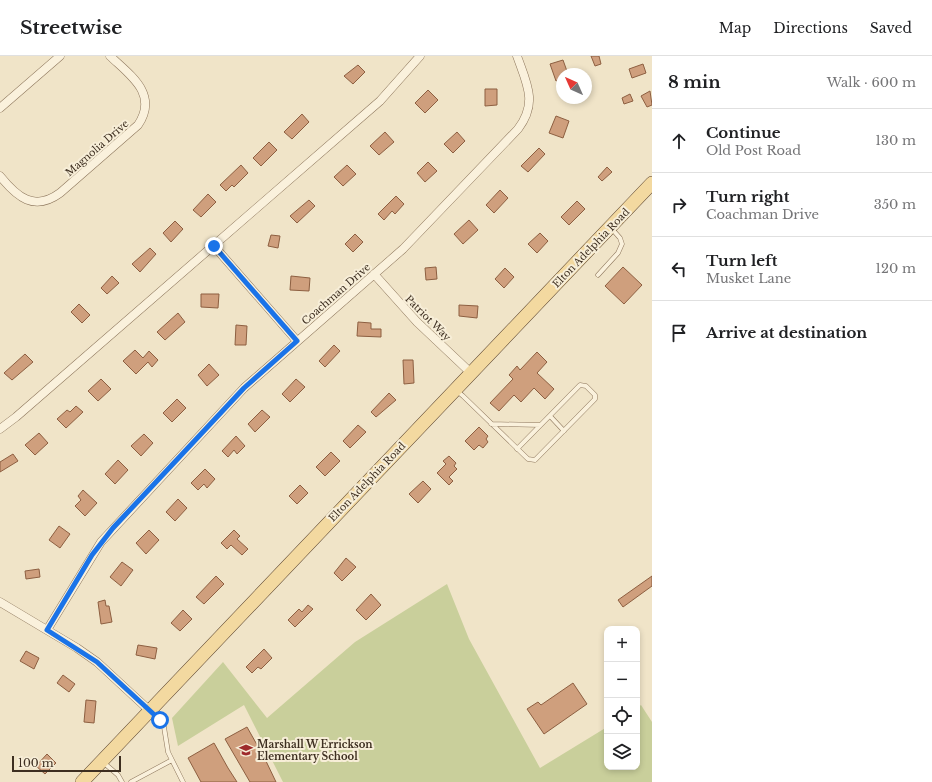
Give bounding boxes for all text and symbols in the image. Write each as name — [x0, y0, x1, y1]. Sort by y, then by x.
text: Streetwise — [20, 16, 122, 39]
text: Map — [719, 19, 751, 37]
text: Directions — [773, 19, 848, 37]
text: Saved — [870, 19, 912, 37]
north arrow — [556, 68, 592, 104]
text: 8 min — [668, 72, 721, 93]
text: Walk · 600 m — [827, 74, 916, 91]
street label: Magnolia Drive — [63, 117, 131, 179]
text: Continue — [706, 123, 781, 142]
icon: ahead — [668, 130, 690, 152]
text: 130 m — [875, 132, 916, 149]
text: Old Post Road — [706, 142, 801, 159]
text: Turn right — [706, 187, 789, 206]
icon: right — [668, 194, 690, 216]
text: 350 m — [874, 196, 916, 213]
street label: Elton Adelphia Road — [550, 205, 632, 290]
text: Coachman Drive — [706, 206, 819, 223]
route end — [205, 237, 223, 255]
text: Turn left — [706, 251, 777, 270]
icon: left — [668, 258, 690, 280]
street label: Coachman Drive — [299, 260, 373, 327]
text: 120 m — [875, 260, 916, 277]
text: Musket Lane — [706, 270, 791, 287]
street label: Patriot Way — [402, 292, 454, 344]
icon: arrive — [668, 322, 690, 344]
text: Arrive at destination — [706, 323, 867, 342]
street label: Elton Adelphia Road — [326, 439, 408, 524]
map controls — [604, 626, 640, 770]
button: + — [604, 626, 640, 662]
button: − — [604, 662, 640, 698]
button: locate — [604, 698, 640, 734]
route start — [151, 711, 169, 729]
button: layers — [604, 734, 640, 770]
place label: Marshall W Errickson Elementary School — [257, 738, 373, 763]
school or university icon: Marshall W Errickson Elementary School — [238, 742, 254, 758]
scale bar — [12, 754, 121, 773]
text: 100 m — [18, 756, 54, 770]

